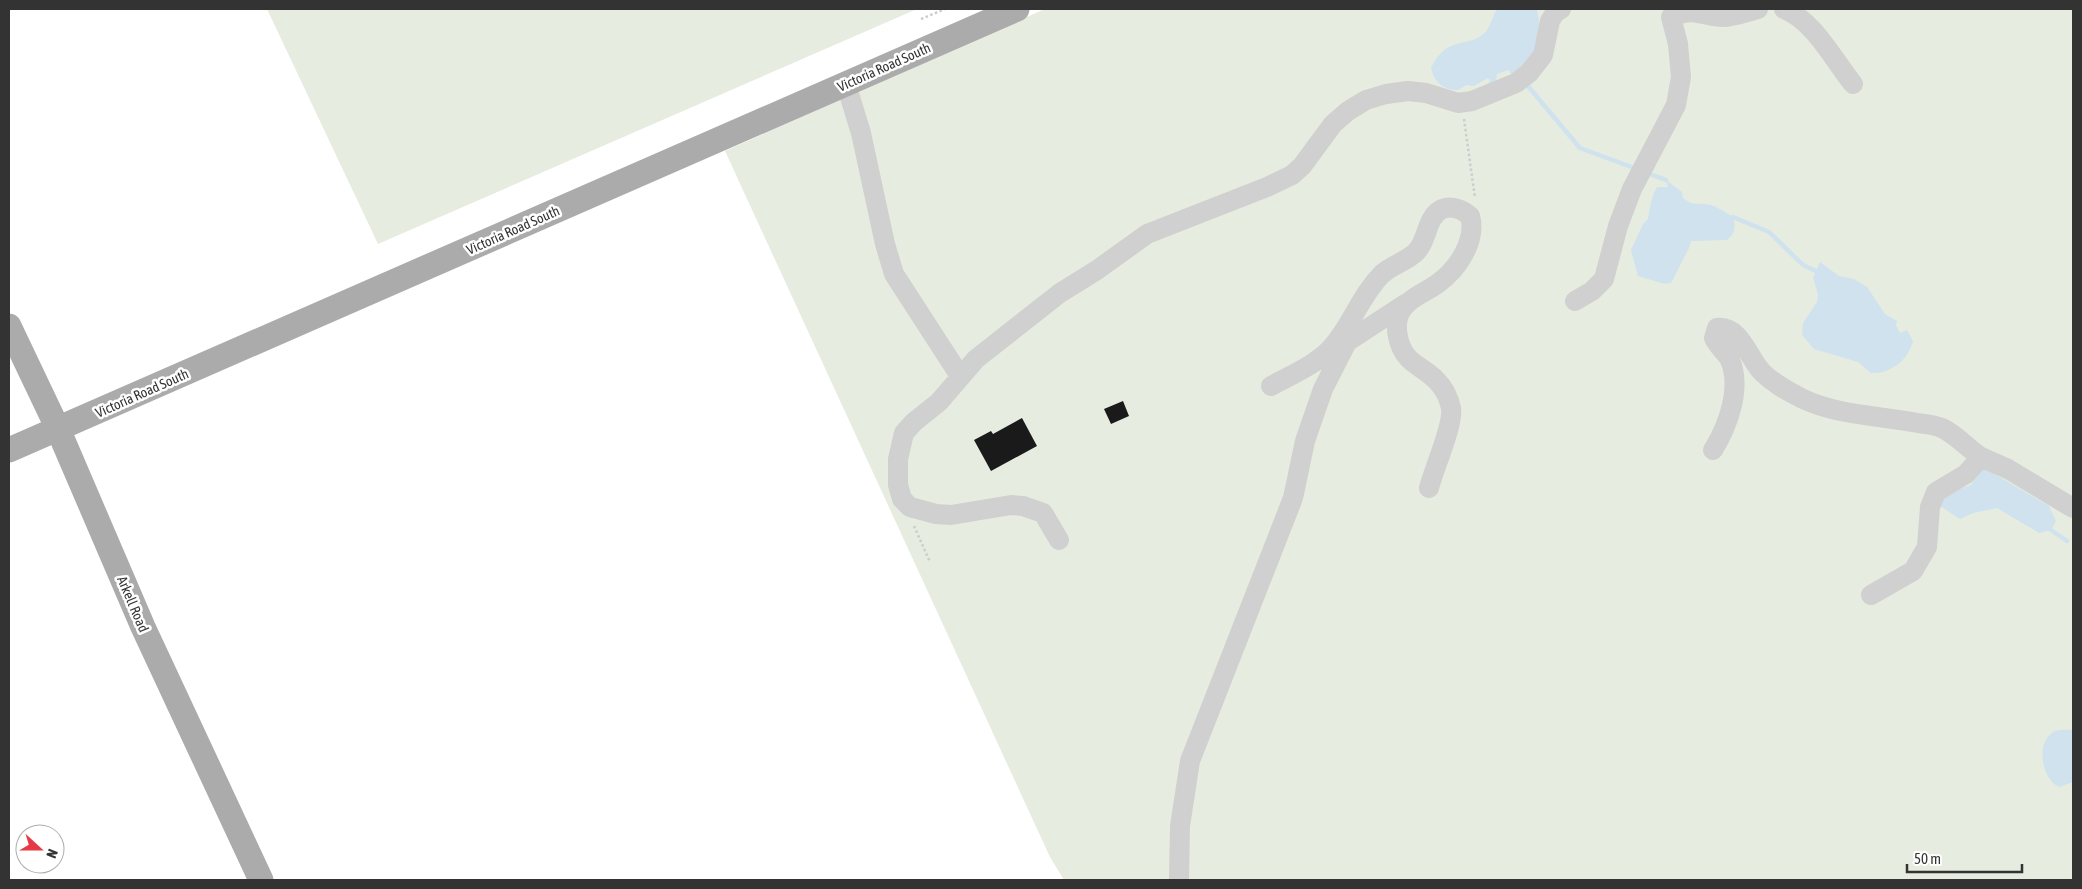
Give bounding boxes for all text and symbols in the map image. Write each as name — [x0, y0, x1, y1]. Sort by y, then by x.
street label: Victoria Road South — [835, 39, 933, 95]
street label: Victoria Road South — [464, 202, 562, 258]
street label: Victoria Road South — [93, 365, 191, 421]
street label: Arkell Road — [114, 574, 152, 634]
north arrow — [15, 824, 65, 874]
scale bar — [1907, 842, 2022, 874]
text: N — [43, 847, 61, 860]
text: 50 m — [1914, 850, 1941, 867]

